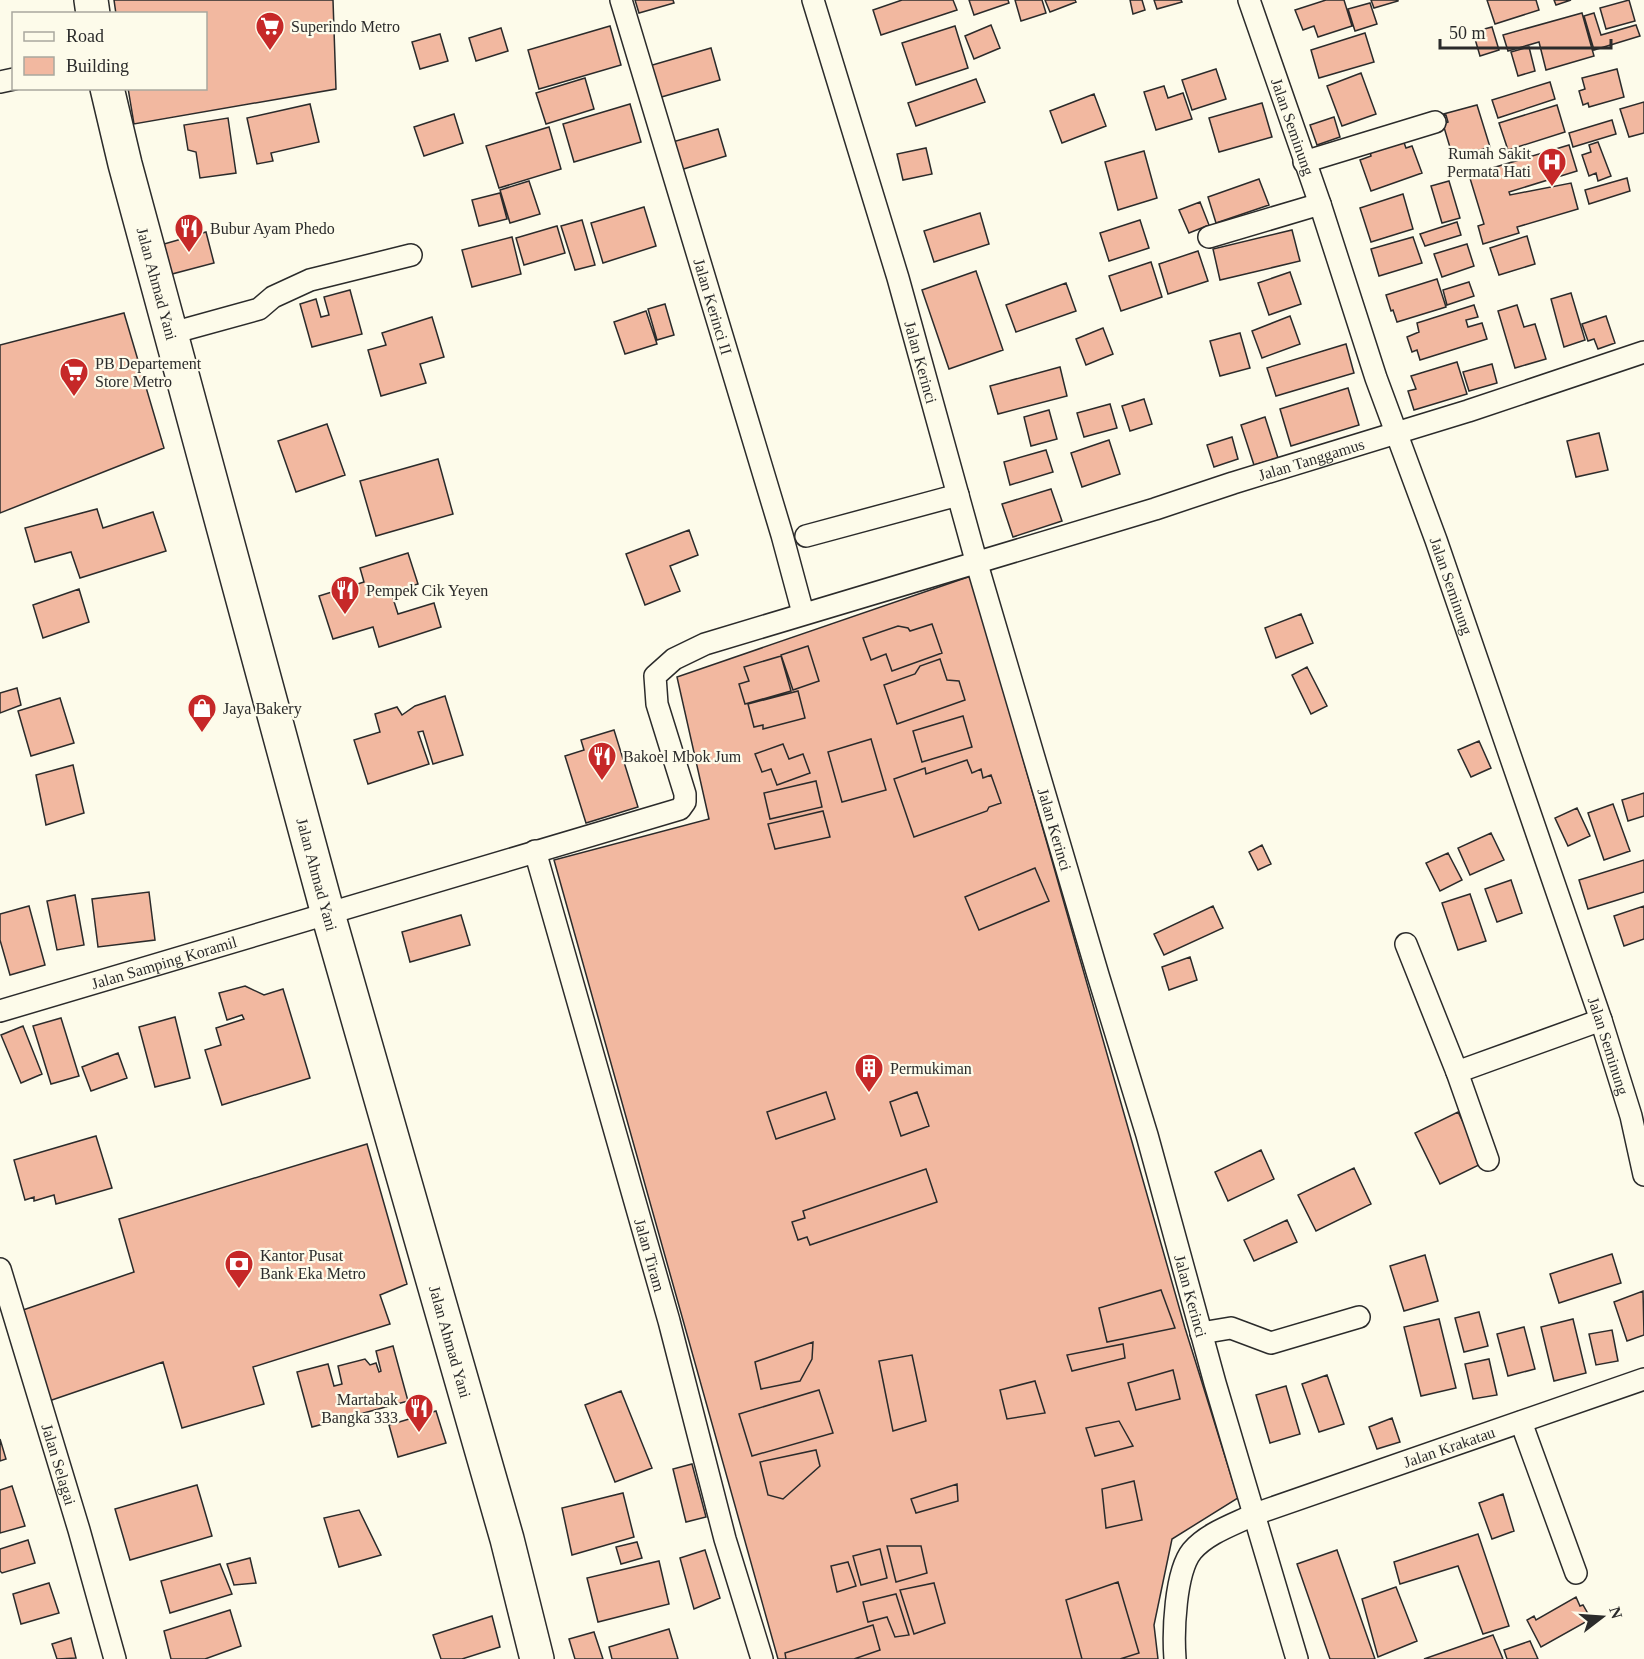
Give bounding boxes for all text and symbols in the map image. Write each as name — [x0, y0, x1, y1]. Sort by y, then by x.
supermarket icon: Superindo Metro — [254, 10, 286, 52]
legend — [12, 12, 207, 90]
scale bar — [1440, 12, 1611, 50]
place label: Superindo Metro — [291, 18, 400, 36]
text: 50 m — [1449, 23, 1486, 43]
text: Road — [66, 26, 104, 46]
text: Building — [66, 56, 129, 76]
street label: Jalan Seminung — [1268, 76, 1317, 178]
place label: Rumah Sakit Permata Hati — [1447, 145, 1532, 180]
hospital icon: Rumah Sakit Permata Hati — [1536, 146, 1568, 188]
restaurant icon: Bubur Ayam Phedo — [173, 212, 205, 254]
place label: Bubur Ayam Phedo — [210, 220, 335, 238]
street label: Jalan Ahmad Yani — [134, 225, 180, 342]
street label: Jalan Kerinci II — [690, 256, 735, 357]
street label: Jalan Kerinci — [901, 319, 940, 406]
place label: PB Departement Store Metro — [95, 355, 202, 390]
supermarket icon: PB Departement Store Metro — [58, 356, 90, 398]
street label: Jalan Tanggamus — [1256, 435, 1366, 484]
street label: Jalan Seminung — [1427, 535, 1476, 637]
restaurant icon: Pempek Cik Yeyen — [329, 574, 361, 616]
place label: Pempek Cik Yeyen — [366, 582, 488, 600]
shop icon: Jaya Bakery — [186, 692, 218, 734]
place label: Jaya Bakery — [223, 700, 302, 718]
restaurant icon: Bakoel Mbok Jum — [586, 740, 618, 782]
place label: Bakoel Mbok Jum — [623, 748, 742, 765]
street label: Jalan Kerinci — [1034, 786, 1075, 873]
street label: Jalan Ahmad Yani — [293, 816, 341, 933]
street label: Jalan Samping Koramil — [89, 933, 239, 992]
street label: Jalan Seminung — [1585, 995, 1632, 1097]
building icon: Permukiman — [853, 1052, 885, 1094]
place label: Permukiman — [890, 1060, 972, 1077]
street label: Jalan Tiram — [631, 1217, 668, 1294]
place label: Kantor Pusat Bank Eka Metro — [260, 1247, 366, 1282]
bank icon: Kantor Pusat Bank Eka Metro — [223, 1248, 255, 1290]
street label: Jalan Kerinci — [1171, 1253, 1210, 1340]
street label: Jalan Ahmad Yani — [426, 1284, 474, 1401]
place label: Martabak Bangka 333 — [321, 1391, 398, 1427]
restaurant icon: Martabak Bangka 333 — [403, 1392, 435, 1434]
street label: Jalan Selagai — [38, 1422, 79, 1508]
street label: Jalan Krakatau — [1401, 1423, 1497, 1471]
north arrow — [1572, 1587, 1632, 1647]
text: N — [1606, 1605, 1626, 1621]

